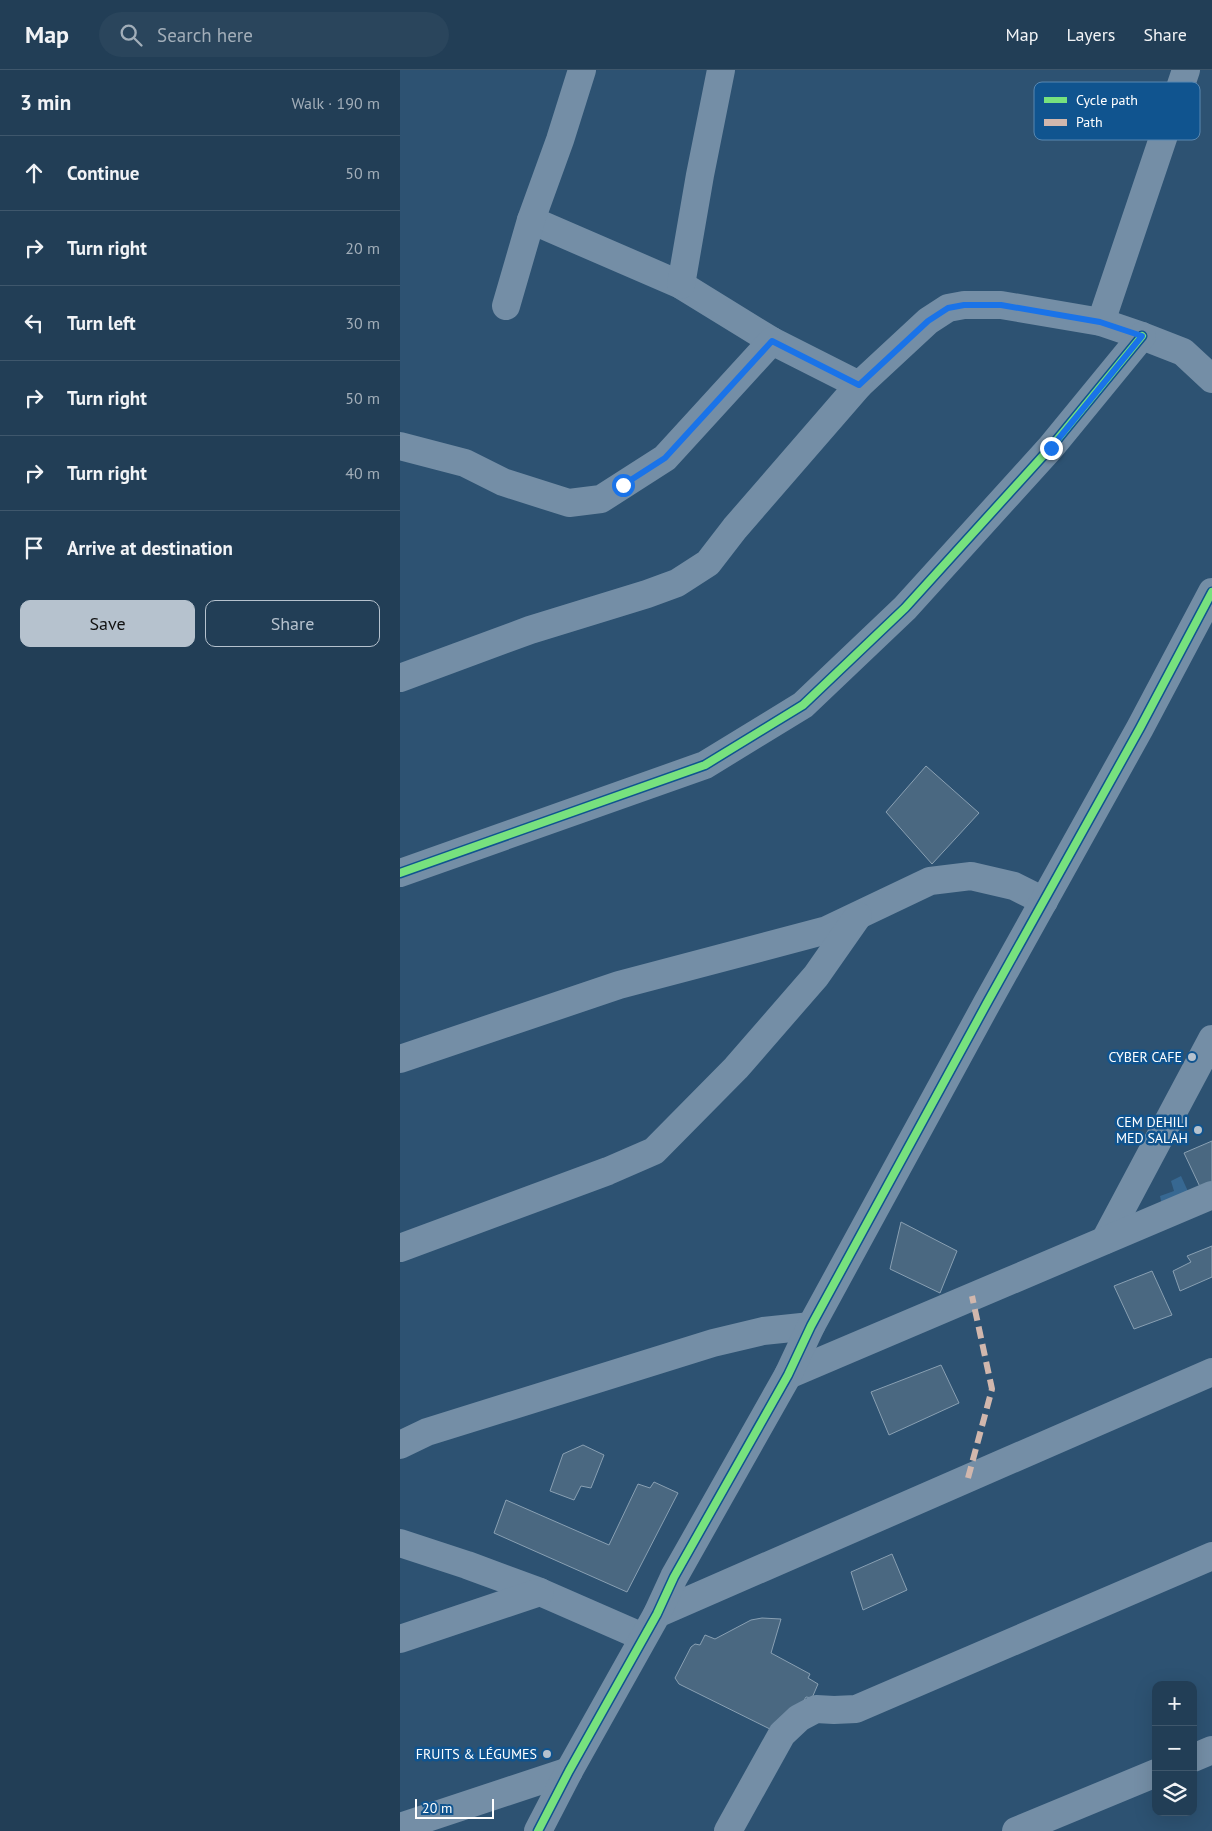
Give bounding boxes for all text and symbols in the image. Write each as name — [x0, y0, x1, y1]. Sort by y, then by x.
search box — [99, 12, 449, 57]
text: Map — [25, 19, 69, 50]
icon: search — [117, 21, 145, 49]
text: Search here — [157, 23, 253, 47]
text: Map — [1006, 23, 1038, 46]
text: Layers — [1066, 23, 1115, 46]
text: Share — [1143, 23, 1187, 46]
legend — [1034, 82, 1200, 140]
text: 3 min — [20, 89, 71, 116]
text: Cycle path — [1076, 91, 1138, 109]
text: Walk · 190 m — [291, 93, 380, 113]
text: Path — [1076, 113, 1103, 131]
icon: ahead — [20, 159, 48, 187]
text: Continue — [67, 161, 139, 185]
text: 50 m — [345, 163, 380, 183]
icon: right — [20, 234, 48, 262]
text: Turn right — [67, 236, 147, 260]
text: 20 m — [345, 238, 380, 258]
icon: left — [20, 309, 48, 337]
text: Turn left — [67, 311, 136, 335]
text: 30 m — [345, 313, 380, 333]
icon: right — [20, 384, 48, 412]
text: Turn right — [67, 386, 147, 410]
text: 50 m — [345, 388, 380, 408]
route end — [1040, 437, 1063, 460]
icon: right — [20, 459, 48, 487]
text: Turn right — [67, 461, 147, 485]
text: 40 m — [345, 463, 380, 483]
route start — [612, 474, 635, 497]
icon: arrive — [20, 534, 48, 562]
text: Arrive at destination — [67, 536, 233, 560]
button: Save — [20, 600, 195, 647]
button: Share — [205, 600, 380, 647]
place label: CYBER CAFE — [1108, 1048, 1182, 1066]
marker: CYBER CAFE — [1186, 1051, 1198, 1063]
place label: CEM DEHILI MED SALAH — [1116, 1113, 1188, 1147]
marker: CEM DEHILI MED SALAH — [1192, 1124, 1204, 1136]
map controls — [1152, 1681, 1197, 1816]
button: + — [1152, 1681, 1197, 1726]
button: − — [1152, 1726, 1197, 1771]
place label: FRUITS & LÉGUMES — [416, 1745, 537, 1763]
marker: FRUITS & LÉGUMES — [541, 1748, 553, 1760]
button: layers — [1152, 1771, 1197, 1816]
scale bar — [415, 1796, 494, 1819]
text: 20 m — [422, 1799, 452, 1817]

